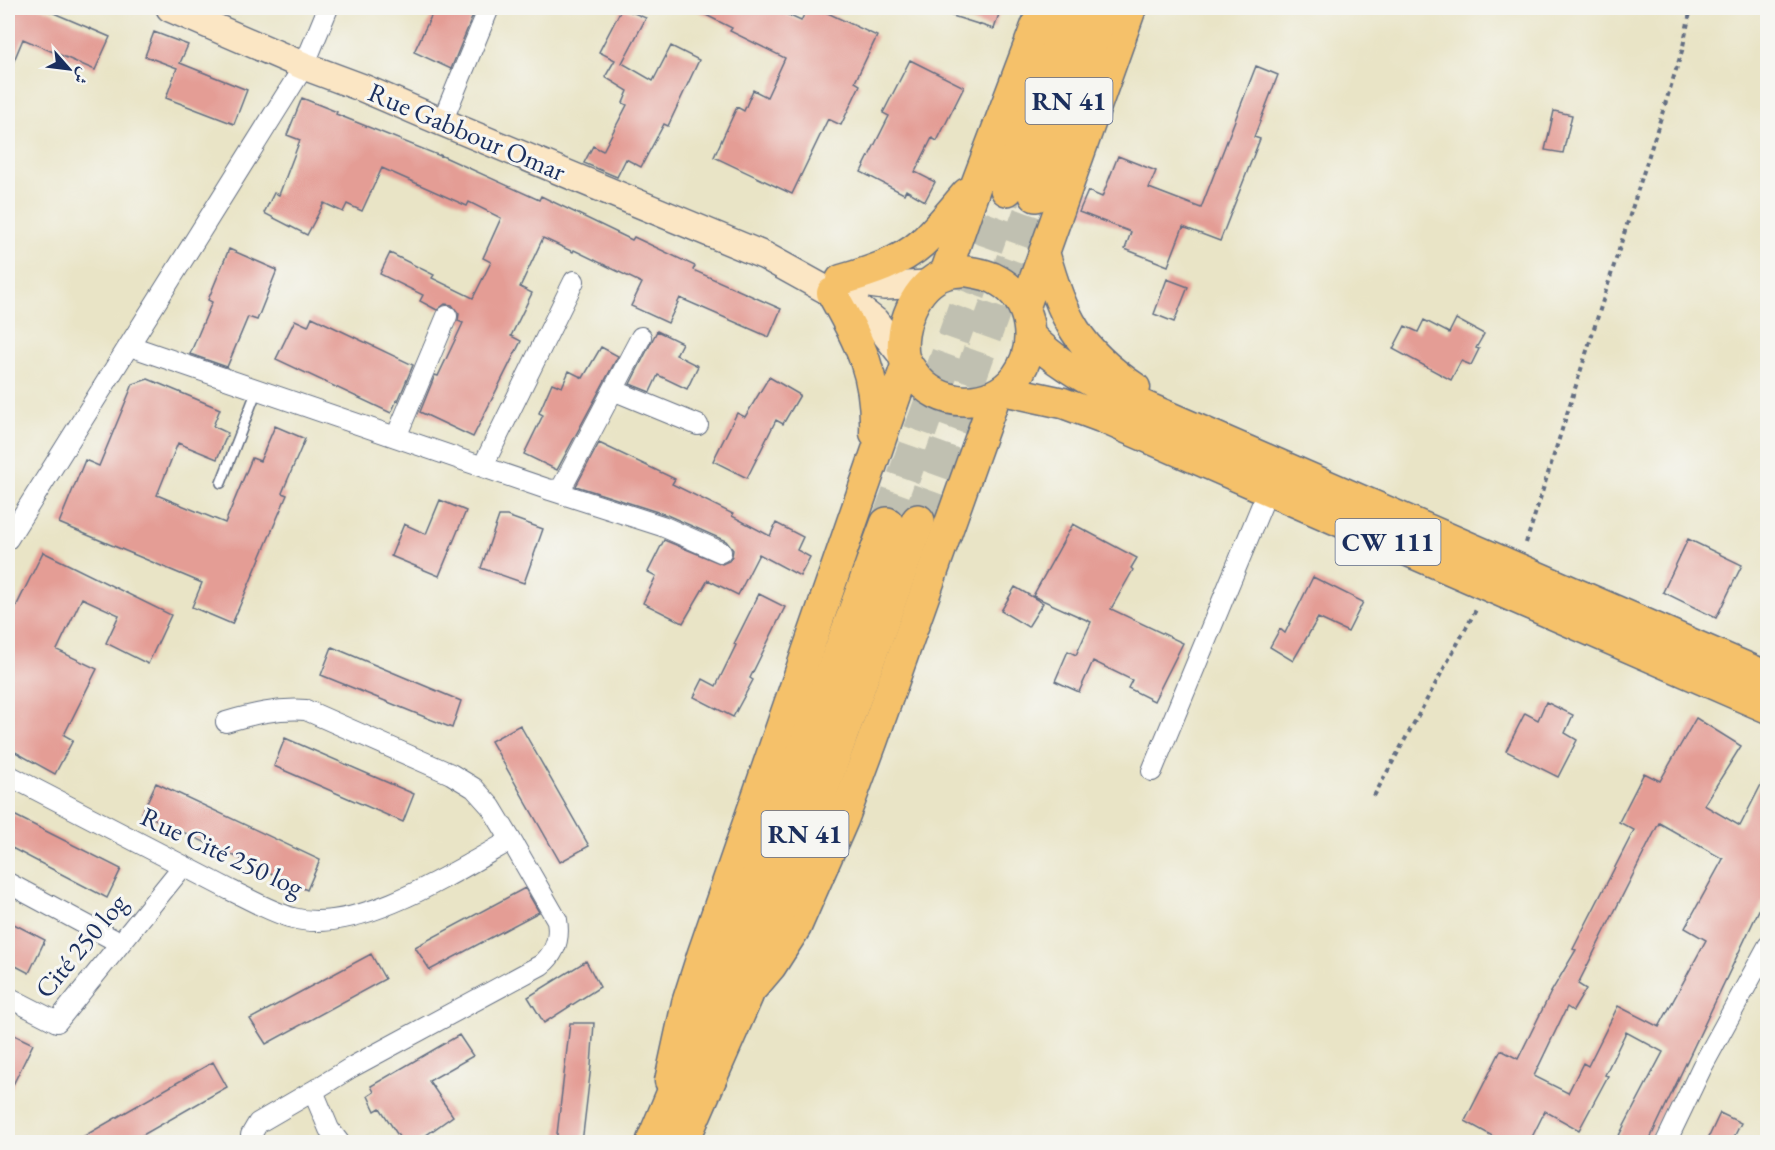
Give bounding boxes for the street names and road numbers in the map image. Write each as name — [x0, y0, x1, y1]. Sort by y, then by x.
street label: Rue Gabbour Omar — [363, 74, 571, 189]
road number: RN 41 — [1026, 78, 1112, 124]
road number: CW 111 — [1336, 519, 1440, 565]
street label: Rue Cité 250 log — [135, 799, 309, 905]
road number: RN 41 — [762, 811, 848, 857]
street label: Cité 250 log — [27, 886, 135, 1005]

